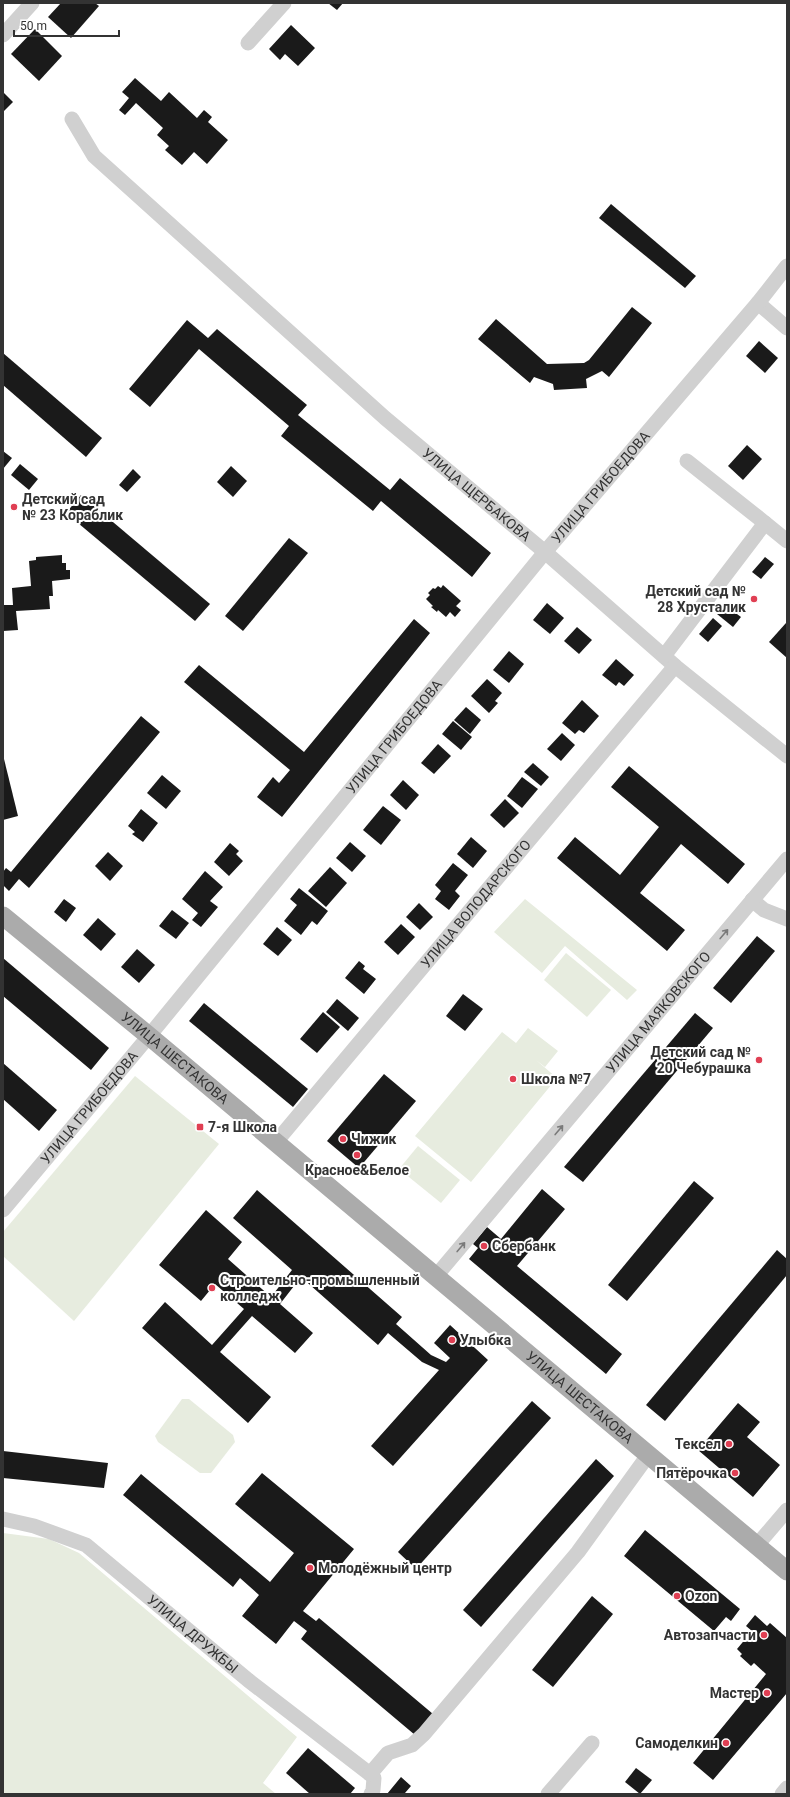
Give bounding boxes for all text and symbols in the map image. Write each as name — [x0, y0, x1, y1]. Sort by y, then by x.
scale bar — [14, 12, 119, 38]
text: 50 m — [20, 19, 47, 33]
street label: УЛИЦА ГРИБОЕДОВА — [548, 428, 653, 546]
street label: УЛИЦА ЩЕРБАКОВА — [419, 445, 534, 544]
place label: Детский сад № 23 Кораблик — [22, 491, 123, 523]
marker: Детский сад № 23 Кораблик — [9, 502, 19, 512]
place label: Детский сад № 28 Хрусталик — [646, 583, 746, 615]
marker: Детский сад № 28 Хрусталик — [749, 594, 759, 604]
street label: УЛИЦА ГРИБОЕДОВА — [343, 676, 445, 797]
street label: УЛИЦА ВОЛОДАРСКОГО — [418, 836, 534, 971]
one-way arrow — [719, 928, 728, 939]
street label: УЛИЦА МАЯКОВСКОГО — [603, 948, 714, 1076]
street label: УЛИЦА ШЕСТАКОВА — [118, 1009, 232, 1107]
place label: Детский сад № 20 Чебурашка — [651, 1044, 752, 1076]
street label: УЛИЦА ГРИБОЕДОВА — [37, 1048, 141, 1167]
marker: Детский сад № 20 Чебурашка — [754, 1055, 764, 1065]
place label: Школа №7 — [521, 1071, 591, 1087]
marker: Школа №7 — [508, 1074, 518, 1084]
place label: 7-я Школа — [208, 1119, 278, 1135]
marker: 7-я Школа — [195, 1122, 205, 1132]
one-way arrow — [555, 1125, 564, 1135]
place label: Чижик — [351, 1131, 397, 1147]
marker: Чижик — [338, 1134, 348, 1144]
marker: Красное&Белое — [352, 1150, 362, 1160]
place label: Красное&Белое — [305, 1162, 409, 1178]
place label: Сбербанк — [492, 1238, 556, 1254]
one-way arrow — [457, 1241, 466, 1252]
marker: Сбербанк — [479, 1241, 489, 1251]
place label: Строительно-промышленный колледж — [220, 1272, 420, 1304]
marker: Строительно-промышленный колледж — [207, 1283, 217, 1293]
place label: Улыбка — [460, 1332, 512, 1348]
marker: Улыбка — [447, 1335, 457, 1345]
street label: УЛИЦА ШЕСТАКОВА — [523, 1348, 636, 1447]
place label: Тексел — [675, 1436, 721, 1452]
marker: Тексел — [724, 1439, 734, 1449]
place label: Пятёрочка — [656, 1465, 727, 1481]
marker: Пятёрочка — [730, 1468, 740, 1478]
place label: Молодёжный центр — [318, 1560, 452, 1576]
marker: Молодёжный центр — [305, 1563, 315, 1573]
place label: Ozon — [685, 1588, 718, 1604]
marker: Ozon — [672, 1591, 682, 1601]
street label: УЛИЦА ДРУЖБЫ — [144, 1592, 241, 1676]
place label: Автозапчасти — [664, 1627, 756, 1643]
marker: Автозапчасти — [759, 1630, 769, 1640]
place label: Мастер — [710, 1685, 759, 1701]
marker: Мастер — [762, 1688, 772, 1698]
place label: Самоделкин — [635, 1735, 718, 1751]
marker: Самоделкин — [721, 1738, 731, 1748]

